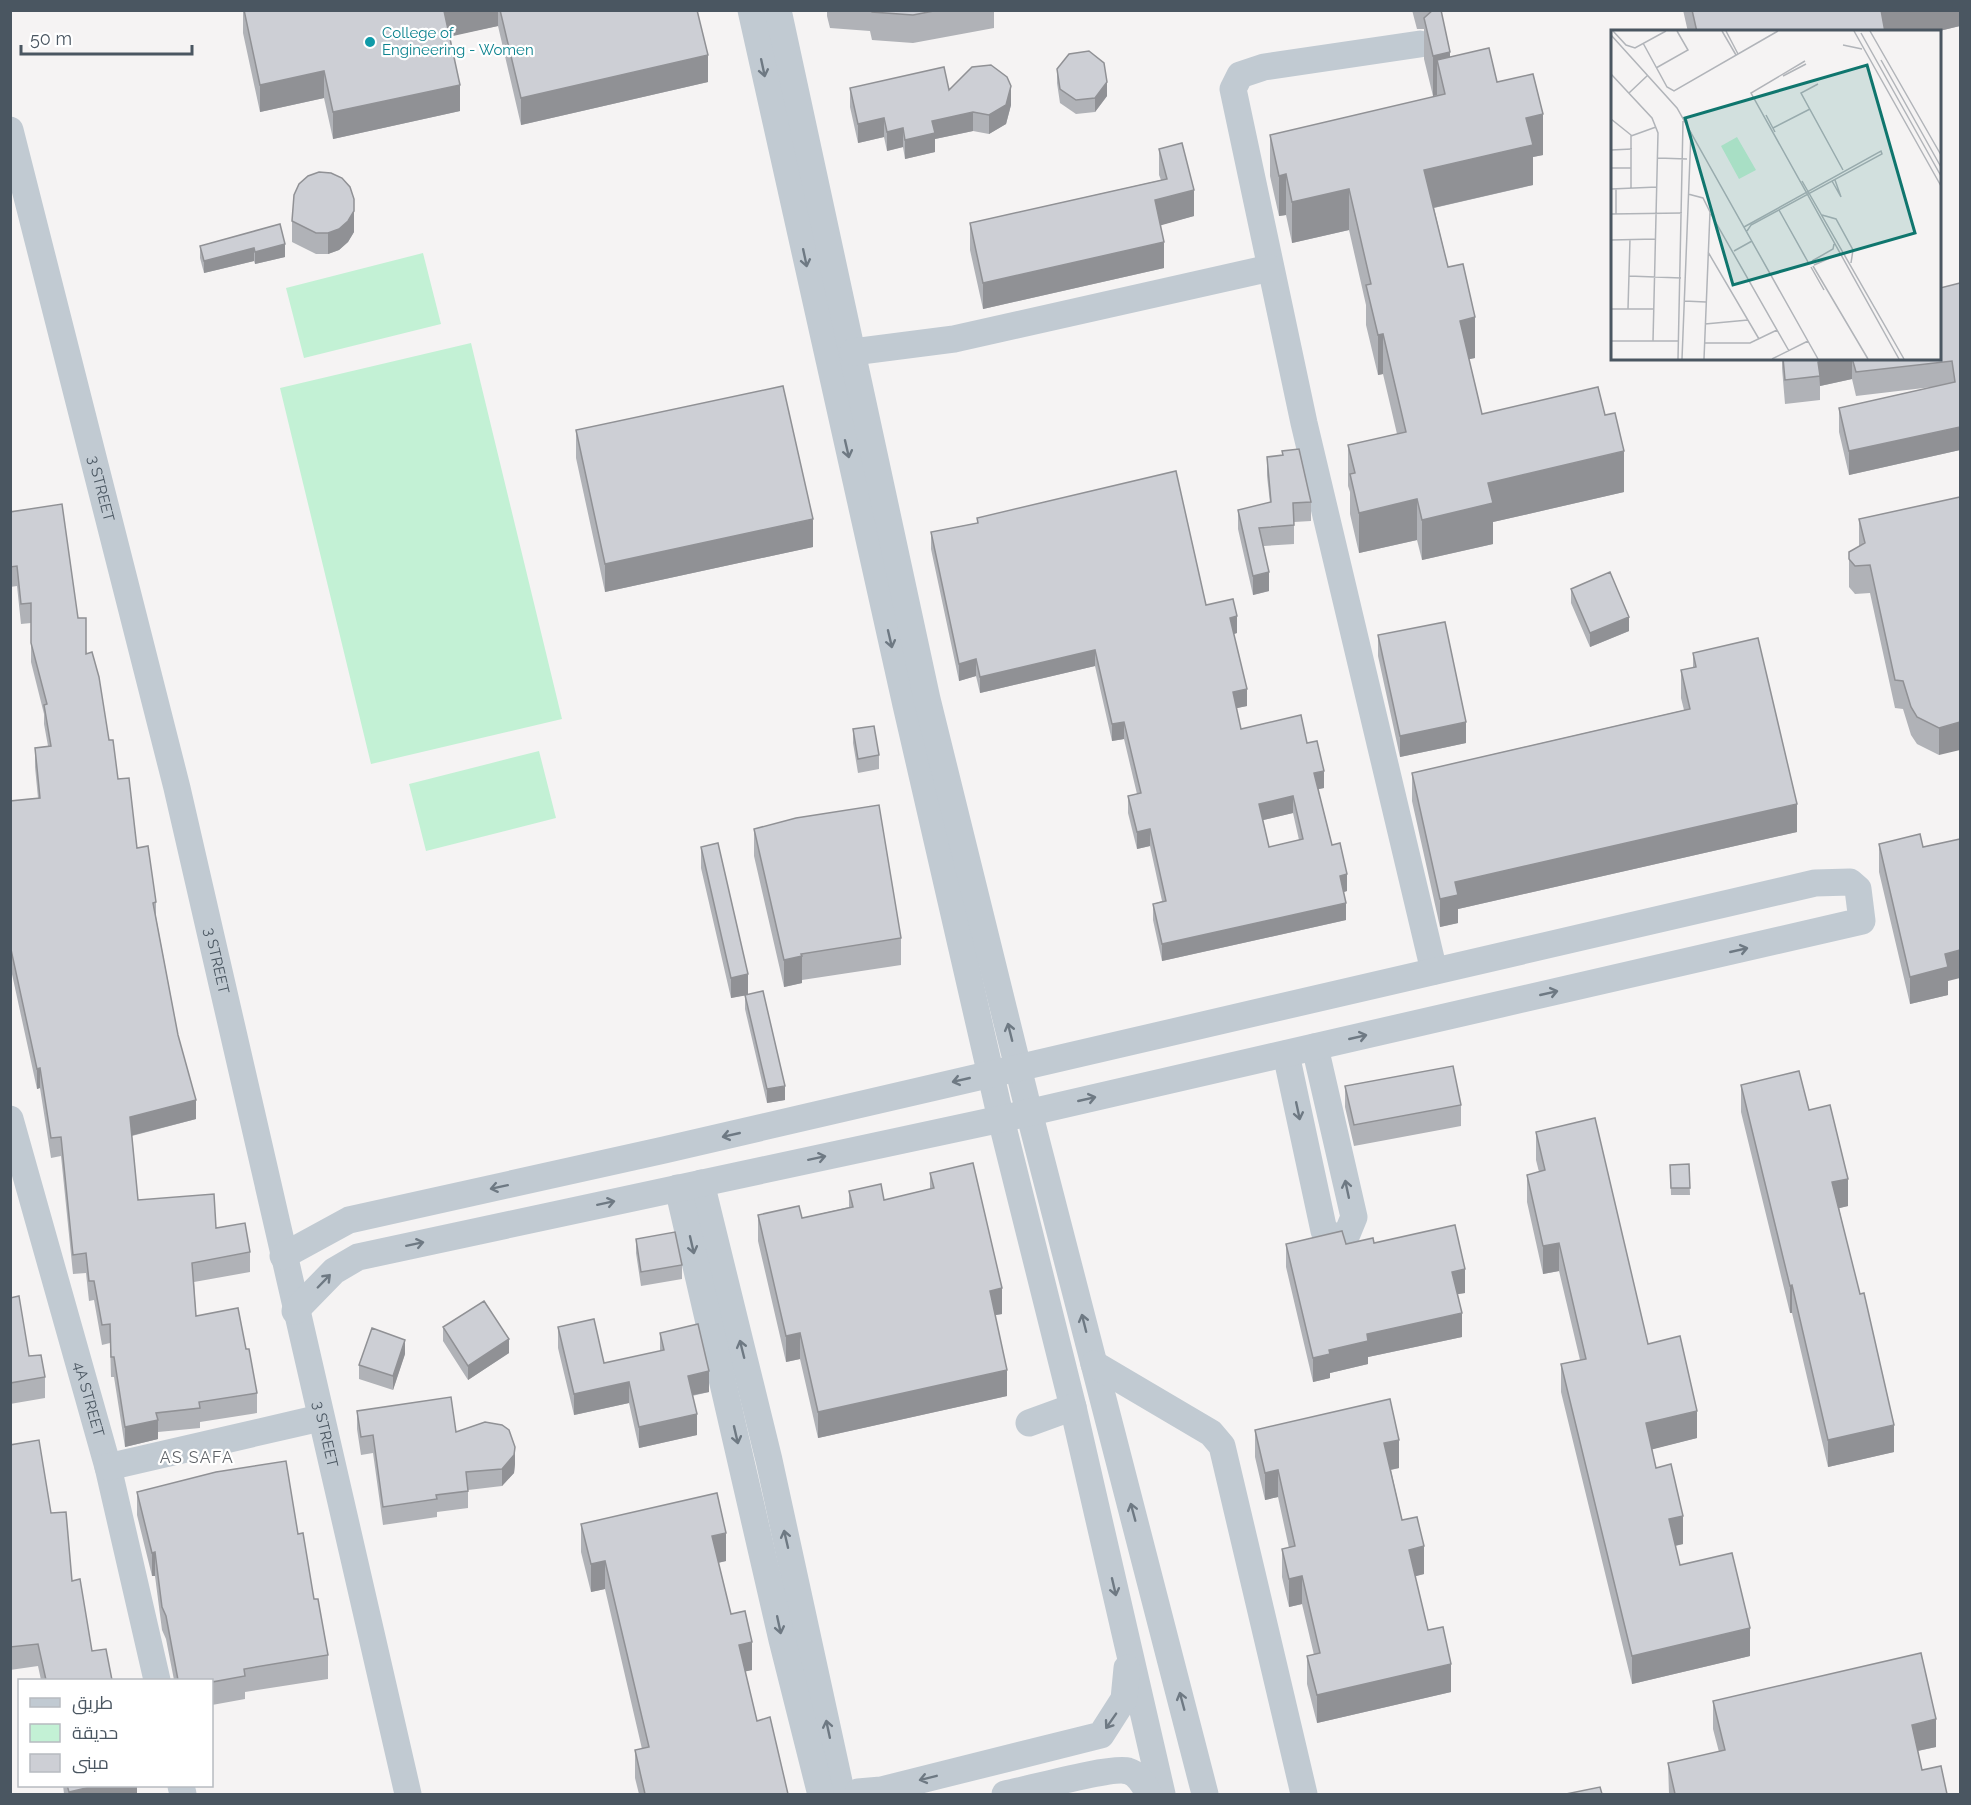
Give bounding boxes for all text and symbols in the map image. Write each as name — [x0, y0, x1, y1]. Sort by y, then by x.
scale bar — [21, 18, 192, 56]
place label: College of Engineering - Women — [382, 24, 534, 59]
text: 50 m — [30, 28, 72, 49]
inset map — [1611, 30, 1941, 360]
marker: College of Engineering - Women — [363, 35, 377, 49]
one-way arrow — [758, 57, 769, 77]
one-way arrow — [799, 248, 811, 267]
one-way arrow — [842, 439, 854, 458]
street label: 3 STREET — [84, 454, 118, 523]
one-way arrow — [885, 629, 897, 648]
street label: 3 STREET — [200, 926, 233, 995]
one-way arrow — [1729, 943, 1748, 955]
one-way arrow — [1539, 987, 1558, 999]
one-way arrow — [1003, 1023, 1015, 1042]
one-way arrow — [1348, 1031, 1368, 1042]
one-way arrow — [952, 1074, 971, 1086]
one-way arrow — [1076, 1093, 1096, 1104]
one-way arrow — [1293, 1100, 1304, 1120]
one-way arrow — [721, 1129, 740, 1141]
one-way arrow — [806, 1152, 826, 1163]
one-way arrow — [1341, 1180, 1353, 1199]
one-way arrow — [490, 1182, 510, 1193]
one-way arrow — [596, 1197, 615, 1209]
one-way arrow — [686, 1235, 698, 1254]
one-way arrow — [405, 1238, 424, 1250]
one-way arrow — [317, 1273, 331, 1288]
one-way arrow — [1078, 1314, 1089, 1333]
one-way arrow — [735, 1340, 747, 1359]
street label: 4A STREET — [70, 1360, 108, 1439]
street label: 3 STREET — [309, 1399, 342, 1469]
one-way arrow — [731, 1424, 742, 1444]
district label: AS SAFA — [160, 1448, 234, 1467]
one-way arrow — [1126, 1503, 1138, 1522]
one-way arrow — [780, 1529, 792, 1548]
one-way arrow — [1109, 1577, 1121, 1596]
one-way arrow — [773, 1615, 785, 1634]
legend — [18, 1679, 213, 1787]
one-way arrow — [1175, 1691, 1187, 1710]
text: طريق — [72, 1692, 113, 1715]
one-way arrow — [1105, 1713, 1117, 1729]
one-way arrow — [822, 1720, 834, 1739]
text: حديقة — [72, 1722, 118, 1743]
text: مبنى — [72, 1752, 109, 1774]
one-way arrow — [919, 1773, 938, 1785]

